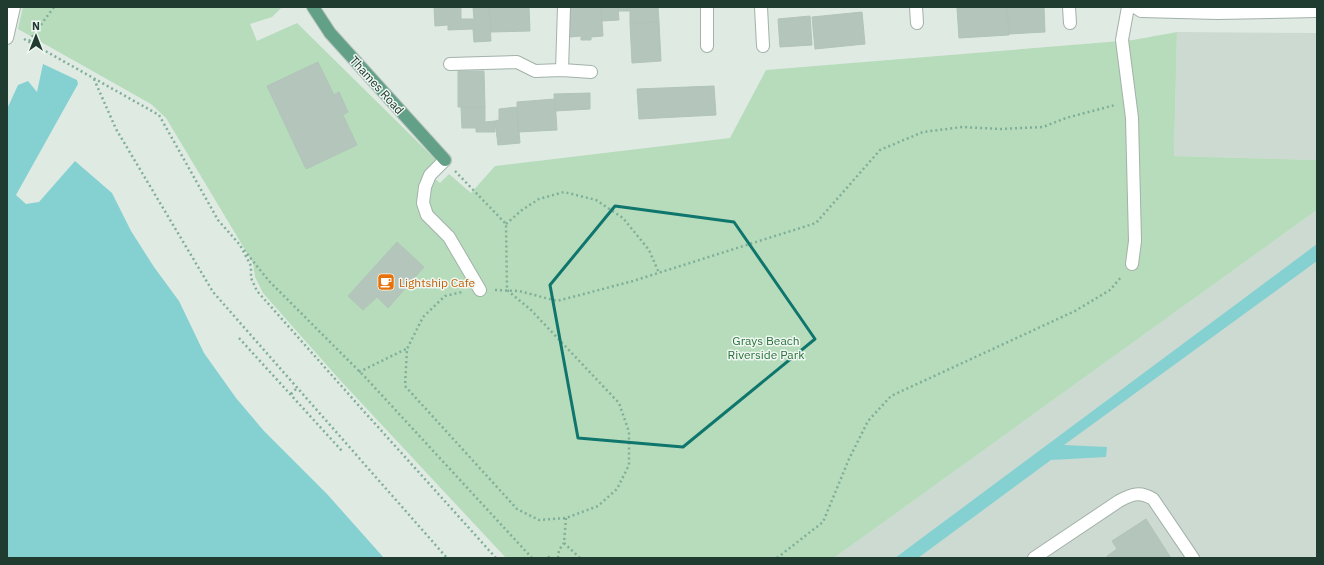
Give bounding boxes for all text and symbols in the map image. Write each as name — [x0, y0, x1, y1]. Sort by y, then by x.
north arrow — [16, 16, 56, 56]
text: N — [32, 19, 40, 33]
street label: Thames Road — [347, 53, 407, 117]
cafe icon: Lightship Cafe — [376, 272, 396, 292]
place label: Lightship Cafe — [399, 275, 476, 290]
park label: Grays Beach Riverside Park — [728, 333, 805, 362]

